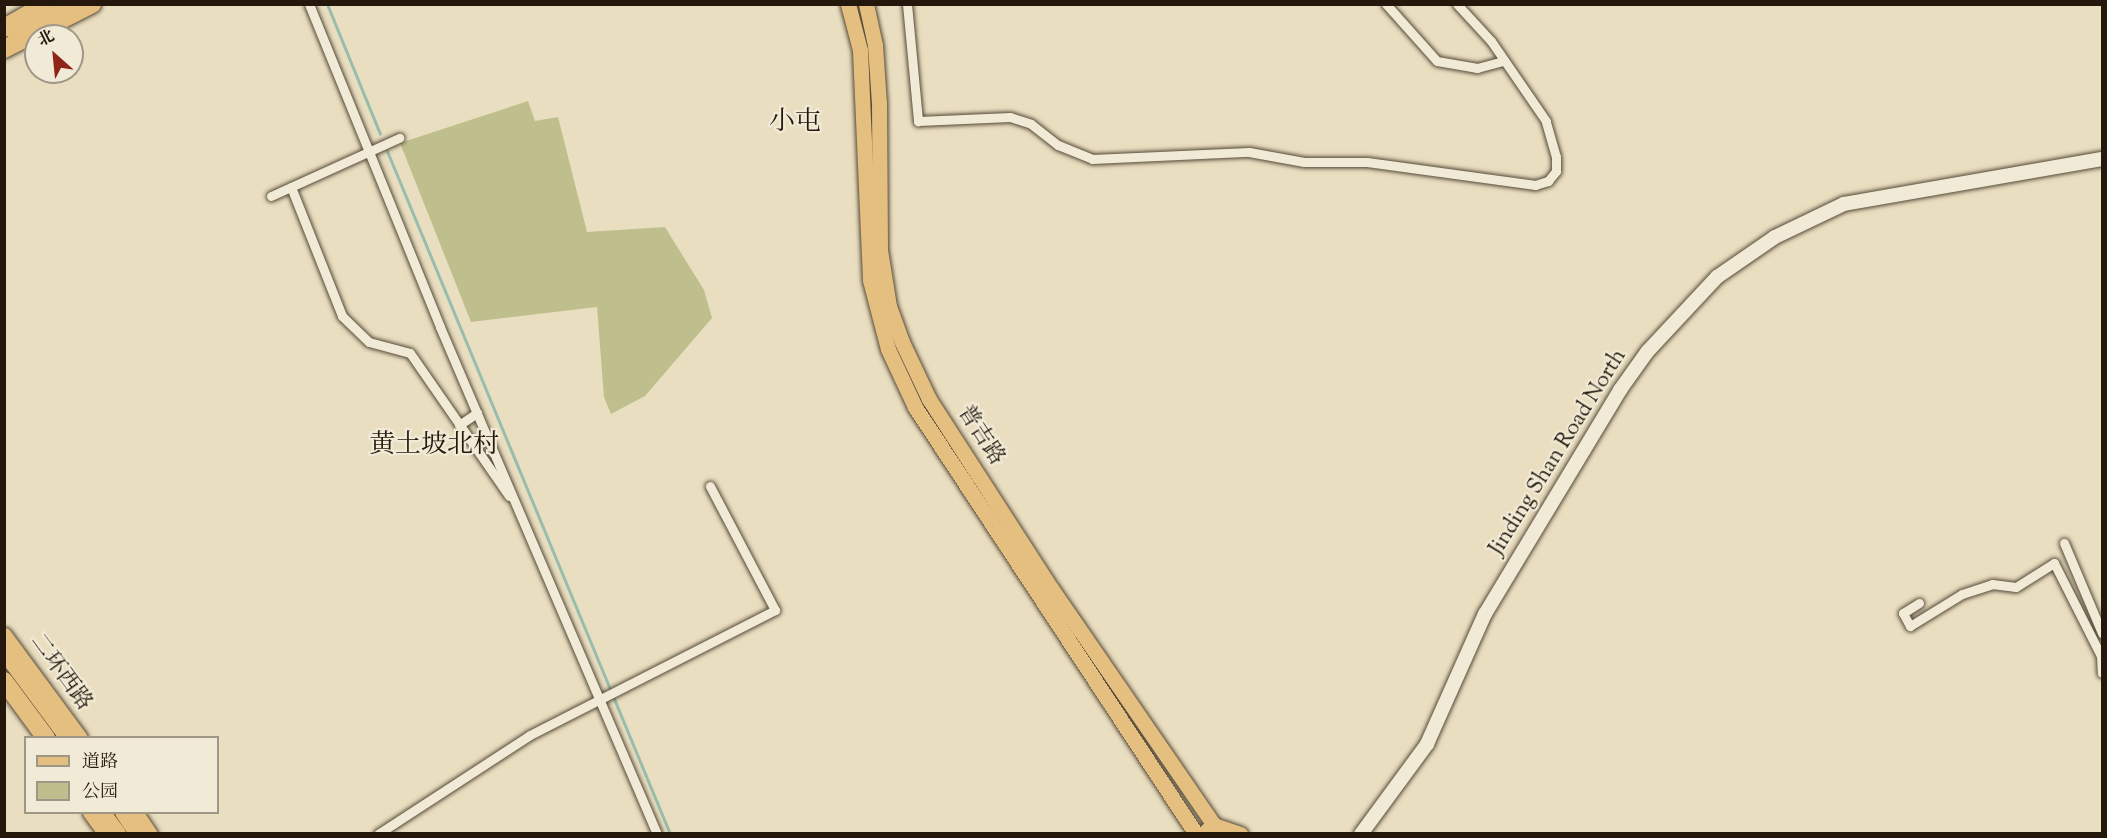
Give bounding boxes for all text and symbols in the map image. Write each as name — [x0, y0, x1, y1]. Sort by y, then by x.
north arrow — [24, 24, 84, 84]
text: 北 — [34, 25, 59, 53]
district label: 小屯 — [769, 107, 821, 139]
street label: Jinding Shan Road North — [1485, 345, 1633, 561]
street label: 普吉路 — [951, 401, 1009, 471]
district label: 黄土坡北村 — [369, 430, 499, 462]
street label: 二环西路 — [23, 630, 97, 716]
legend — [24, 736, 219, 814]
text: 道路 — [82, 750, 118, 776]
text: 公园 — [82, 780, 118, 806]

